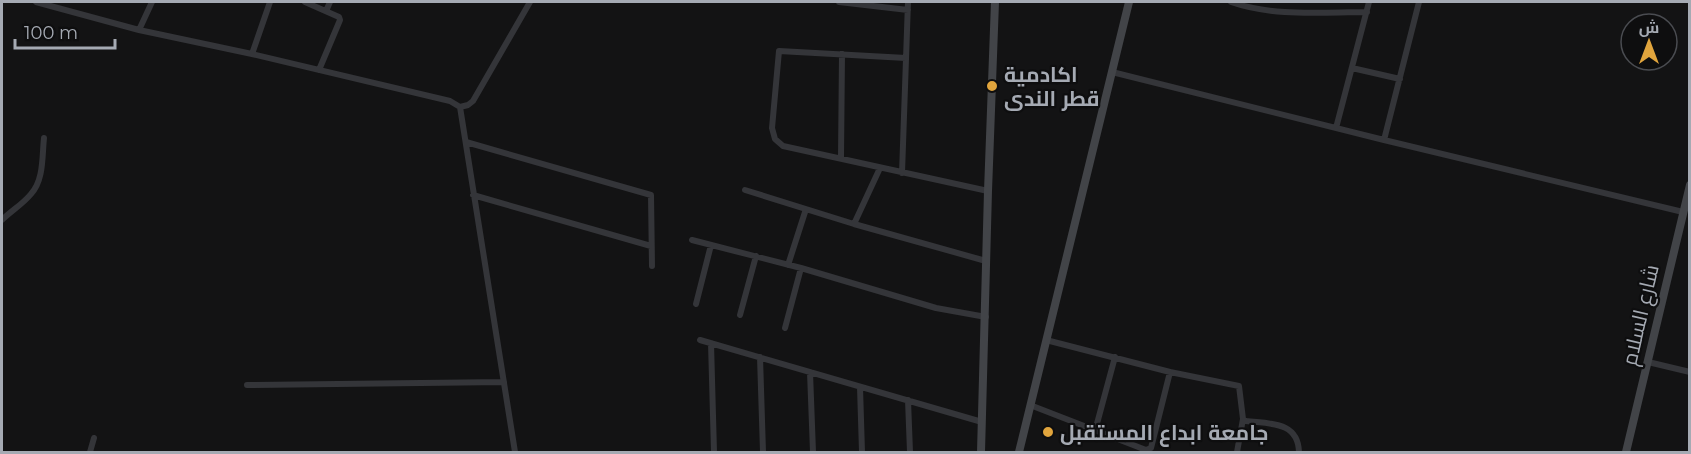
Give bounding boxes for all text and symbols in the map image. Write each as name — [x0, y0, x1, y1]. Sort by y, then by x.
scale bar — [15, 12, 116, 50]
north arrow — [1619, 12, 1679, 72]
text: ش — [1639, 18, 1659, 37]
text: 100 m — [24, 22, 78, 44]
place label: اكادمية قطر الندى — [1004, 62, 1100, 111]
marker: اكادمية قطر الندى — [985, 79, 999, 93]
street label: شارع السلام — [1616, 262, 1666, 368]
place label: جامعة ابداع المستقبل — [1060, 420, 1268, 447]
marker: جامعة ابداع المستقبل — [1041, 425, 1055, 439]

